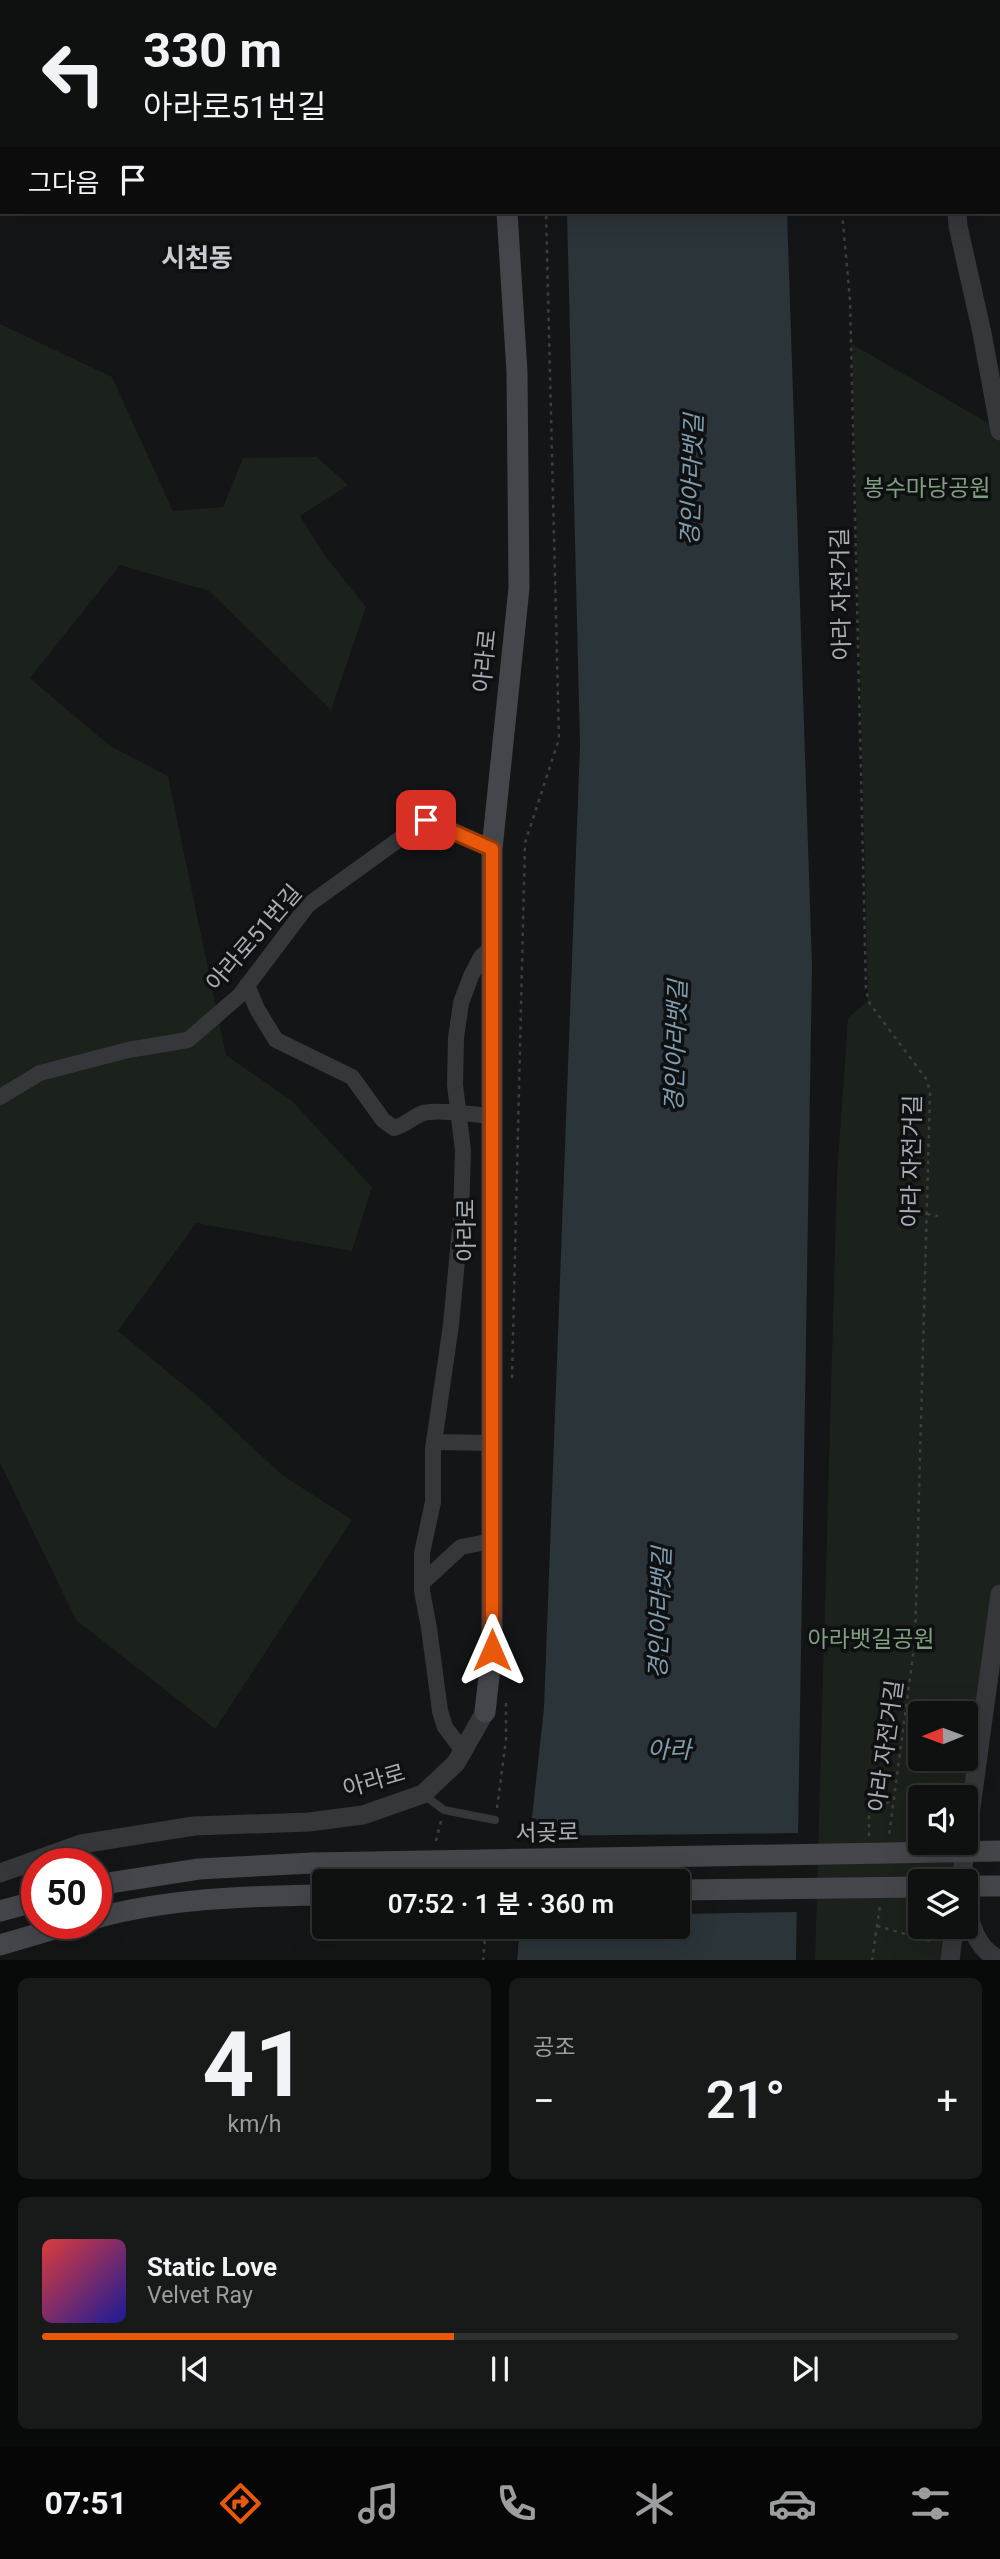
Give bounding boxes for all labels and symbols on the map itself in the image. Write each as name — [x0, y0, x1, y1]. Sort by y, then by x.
district label: 시천동 — [161, 243, 233, 273]
water label: 경인아라뱃길 — [676, 411, 708, 547]
park label: 봉수마당공원 — [864, 475, 990, 502]
street label: 아라 자전거길 — [826, 527, 856, 661]
street label: 아라로 — [468, 628, 502, 694]
pin — [396, 790, 456, 850]
street label: 아라로51번길 — [201, 879, 307, 997]
water label: 경인아라뱃길 — [660, 977, 692, 1113]
street label: 아라 자전거길 — [897, 1094, 927, 1228]
street label: 아라로 — [453, 1198, 480, 1262]
water label: 경인아라뱃길 — [644, 1544, 676, 1680]
position arrow — [455, 1613, 529, 1687]
park label: 아라뱃길공원 — [808, 1626, 934, 1653]
street label: 아라 자전거길 — [863, 1678, 909, 1814]
north arrow — [908, 1701, 978, 1771]
water label: 아라 — [647, 1736, 694, 1764]
street label: 아라로 — [340, 1759, 408, 1803]
street label: 서곶로 — [515, 1819, 579, 1847]
speed limit sign: 50 — [21, 1848, 112, 1939]

